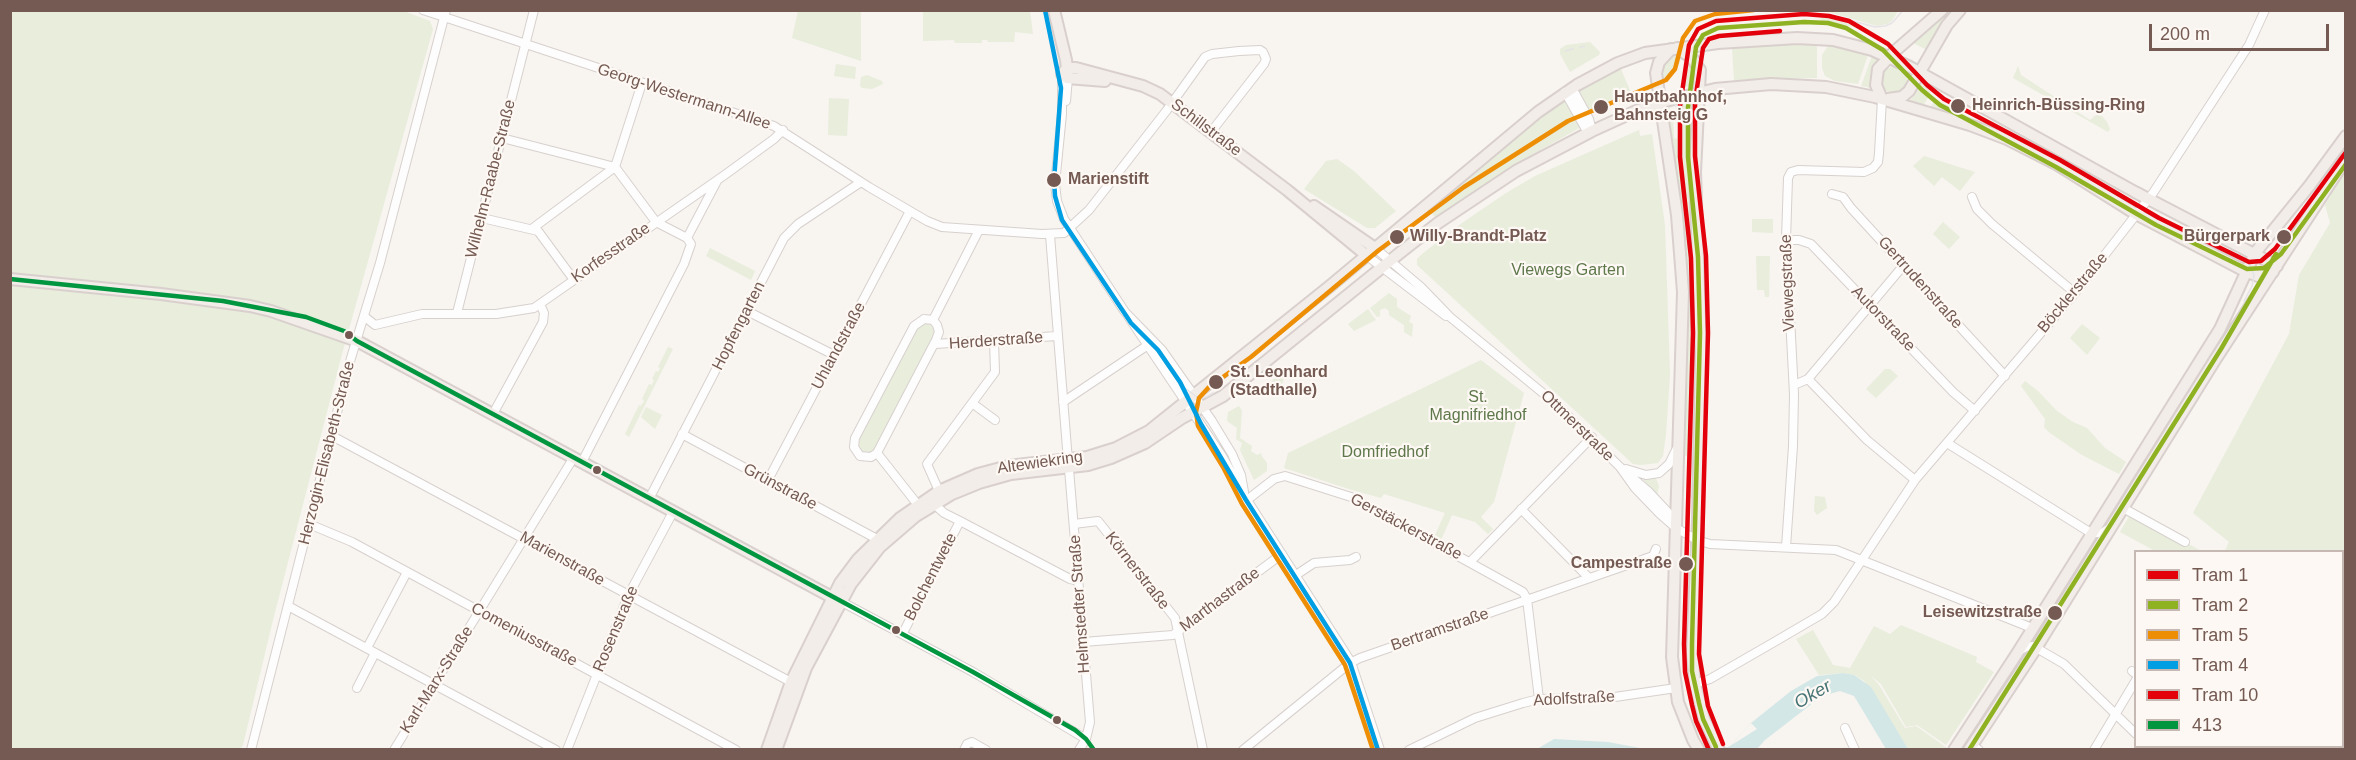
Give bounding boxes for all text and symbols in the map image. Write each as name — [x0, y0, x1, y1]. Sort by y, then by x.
scale bar — [2152, 12, 2332, 50]
text: 200 m — [2160, 24, 2210, 44]
street label: Georg-Westermann-Allee — [595, 60, 773, 134]
place label: Hauptbahnhof, Bahnsteig G — [1614, 88, 1727, 126]
street label: Schillstraße — [1167, 95, 1245, 161]
place label: Heinrich-Büssing-Ring — [1972, 96, 2145, 116]
marker: Heinrich-Büssing-Ring — [1949, 97, 1967, 115]
street label: Wilhelm-Raabe-Straße — [462, 98, 520, 260]
marker: Hauptbahnhof, Bahnsteig G — [1592, 98, 1610, 116]
place label: Marienstift — [1068, 170, 1149, 190]
marker: Marienstift — [1045, 171, 1063, 189]
street label: Korfesstraße — [568, 219, 654, 287]
place label: Willy-Brandt-Platz — [1410, 227, 1547, 247]
place label: Bürgerpark — [2184, 227, 2270, 247]
marker: Willy-Brandt-Platz — [1388, 228, 1406, 246]
marker: Bürgerpark — [2275, 228, 2293, 246]
street label: Gertrudenstraße — [1874, 233, 1966, 333]
street label: Viewegstraße — [1777, 234, 1799, 332]
street label: Böcklerstraße — [2034, 249, 2112, 337]
park label: Viewegs Garten — [1511, 261, 1625, 281]
street label: Hopfengarten — [708, 278, 770, 374]
street label: Autorstraße — [1847, 282, 1919, 356]
street label: Uhlandstraße — [808, 299, 870, 393]
street label: Herderstraße — [948, 328, 1044, 354]
unlabelled marker — [343, 329, 355, 341]
street label: Herzogin-Elisabeth-Straße — [295, 359, 359, 547]
place label: St. Leonhard (Stadthalle) — [1230, 363, 1328, 401]
marker: St. Leonhard (Stadthalle) — [1207, 373, 1225, 391]
street label: Ottmerstraße — [1536, 386, 1618, 466]
park label: St. Magnifriedhof — [1430, 388, 1526, 426]
park label: Domfriedhof — [1341, 443, 1429, 463]
street label: Altewiekring — [996, 447, 1084, 479]
street label: Grünstraße — [740, 460, 820, 514]
unlabelled marker — [591, 464, 603, 476]
street label: Gerstäckerstraße — [1347, 490, 1465, 564]
street label: Marienstraße — [516, 528, 608, 590]
street label: Körnerstraße — [1101, 528, 1173, 614]
street label: Bolchentwete — [901, 530, 961, 624]
street label: Helmstedter Straße — [1066, 534, 1094, 674]
legend — [2134, 550, 2344, 748]
place label: Campestraße — [1571, 554, 1672, 574]
marker: Campestraße — [1677, 555, 1695, 573]
street label: Marthastraße — [1176, 564, 1264, 636]
text: Tram 1 — [2192, 565, 2248, 585]
street label: Rosenstraße — [589, 583, 643, 675]
text: Tram 2 — [2192, 595, 2248, 615]
street label: Comeniusstraße — [468, 599, 580, 671]
place label: Leisewitzstraße — [1923, 603, 2042, 623]
street label: Bertramstraße — [1389, 604, 1491, 656]
marker: Leisewitzstraße — [2046, 604, 2064, 622]
street label: Karl-Marx-Straße — [396, 623, 478, 737]
unlabelled marker — [890, 624, 902, 636]
text: Tram 5 — [2192, 625, 2248, 645]
text: Tram 4 — [2192, 655, 2248, 675]
water label: Oker — [1791, 676, 1835, 714]
text: Tram 10 — [2192, 685, 2258, 705]
street label: Adolfstraße — [1533, 687, 1615, 711]
unlabelled marker — [1051, 714, 1063, 726]
text: 413 — [2192, 715, 2222, 735]

